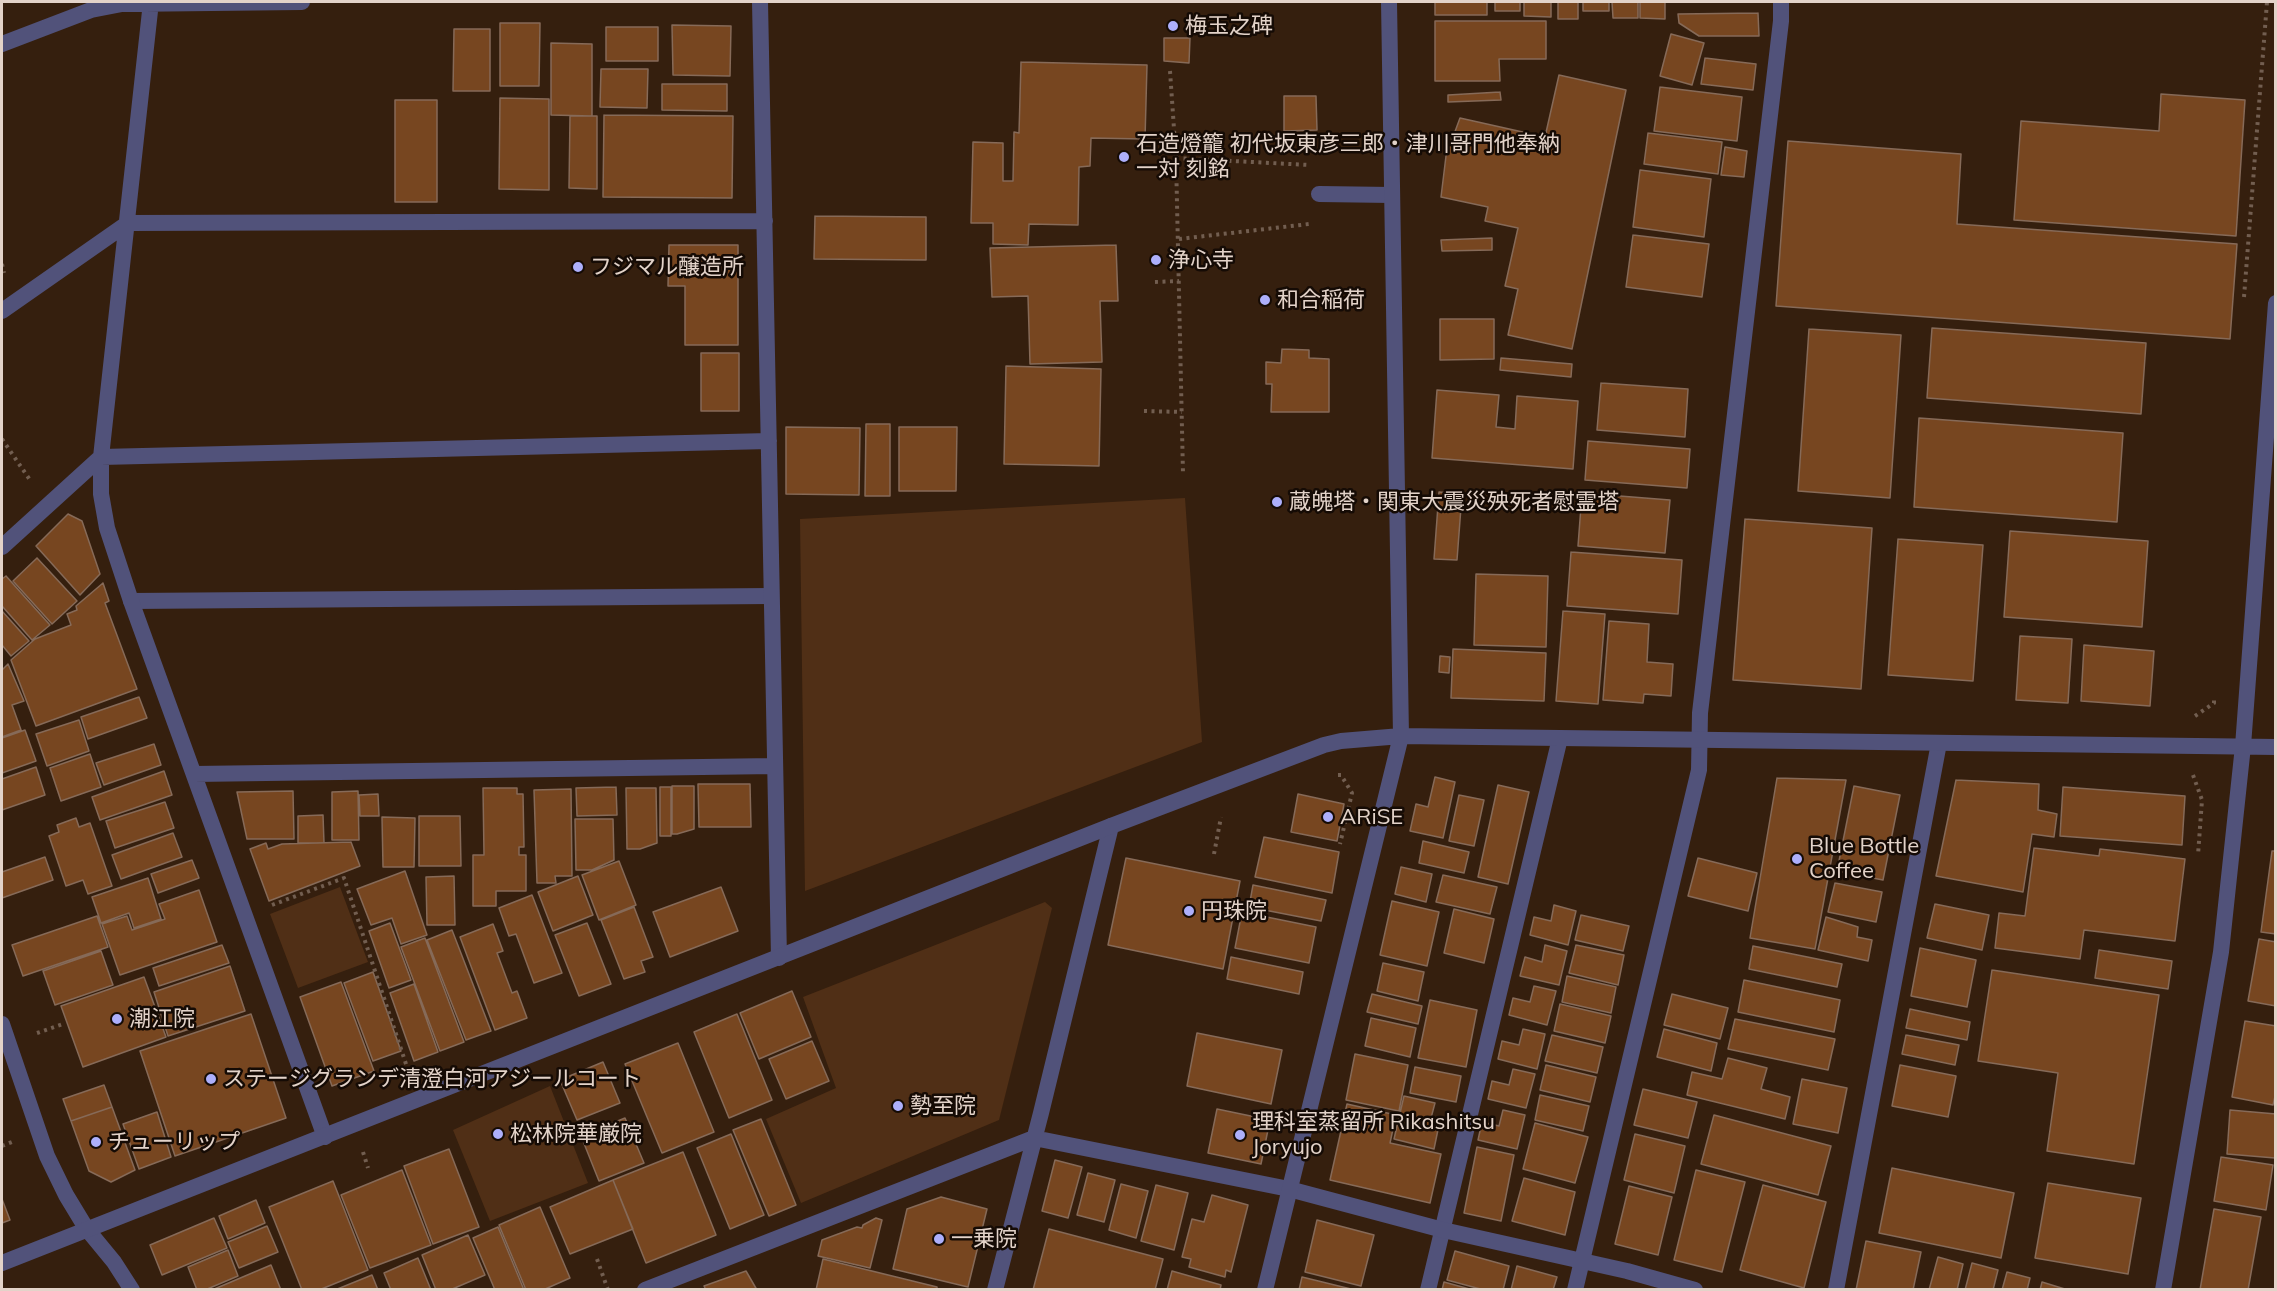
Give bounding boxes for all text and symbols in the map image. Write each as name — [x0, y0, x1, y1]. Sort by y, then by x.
place label: 梅玉之碑 — [1185, 13, 1273, 39]
marker: 梅玉之碑 — [1166, 19, 1180, 33]
place label: 石造燈籠 初代坂東彦三郎・津川哥門他奉納 一対 刻銘 — [1136, 131, 1560, 182]
marker: 石造燈籠 初代坂東彦三郎・津川哥門他奉納 一対 刻銘 — [1117, 150, 1131, 164]
place label: 浄心寺 — [1168, 247, 1234, 273]
marker: 浄心寺 — [1149, 253, 1163, 267]
place label: フジマル醸造所 — [590, 254, 744, 280]
marker: フジマル醸造所 — [571, 260, 585, 274]
place label: 和合稲荷 — [1277, 287, 1365, 313]
marker: 和合稲荷 — [1258, 293, 1272, 307]
place label: 蔵魄塔・関東大震災殃死者慰霊塔 — [1289, 489, 1619, 515]
marker: 蔵魄塔・関東大震災殃死者慰霊塔 — [1270, 495, 1284, 509]
place label: ARiSE — [1340, 804, 1403, 830]
marker: ARiSE — [1321, 810, 1335, 824]
place label: Blue Bottle Coffee — [1809, 833, 1919, 884]
marker: Blue Bottle Coffee — [1790, 852, 1804, 866]
place label: 円珠院 — [1201, 898, 1267, 924]
marker: 円珠院 — [1182, 904, 1196, 918]
place label: 潮江院 — [129, 1006, 195, 1032]
marker: 潮江院 — [110, 1012, 124, 1026]
place label: ステージグランデ清澄白河アジールコート — [223, 1066, 641, 1092]
marker: ステージグランデ清澄白河アジールコート — [204, 1072, 218, 1086]
place label: 勢至院 — [910, 1093, 976, 1119]
marker: 勢至院 — [891, 1099, 905, 1113]
place label: 理科室蒸留所 Rikashitsu Joryujo — [1252, 1109, 1495, 1160]
place label: 松林院華厳院 — [510, 1121, 642, 1147]
marker: 松林院華厳院 — [491, 1127, 505, 1141]
marker: 理科室蒸留所 Rikashitsu Joryujo — [1233, 1128, 1247, 1142]
place label: チューリップ — [108, 1129, 240, 1155]
marker: チューリップ — [89, 1135, 103, 1149]
place label: 一乗院 — [951, 1226, 1017, 1252]
marker: 一乗院 — [932, 1232, 946, 1246]

